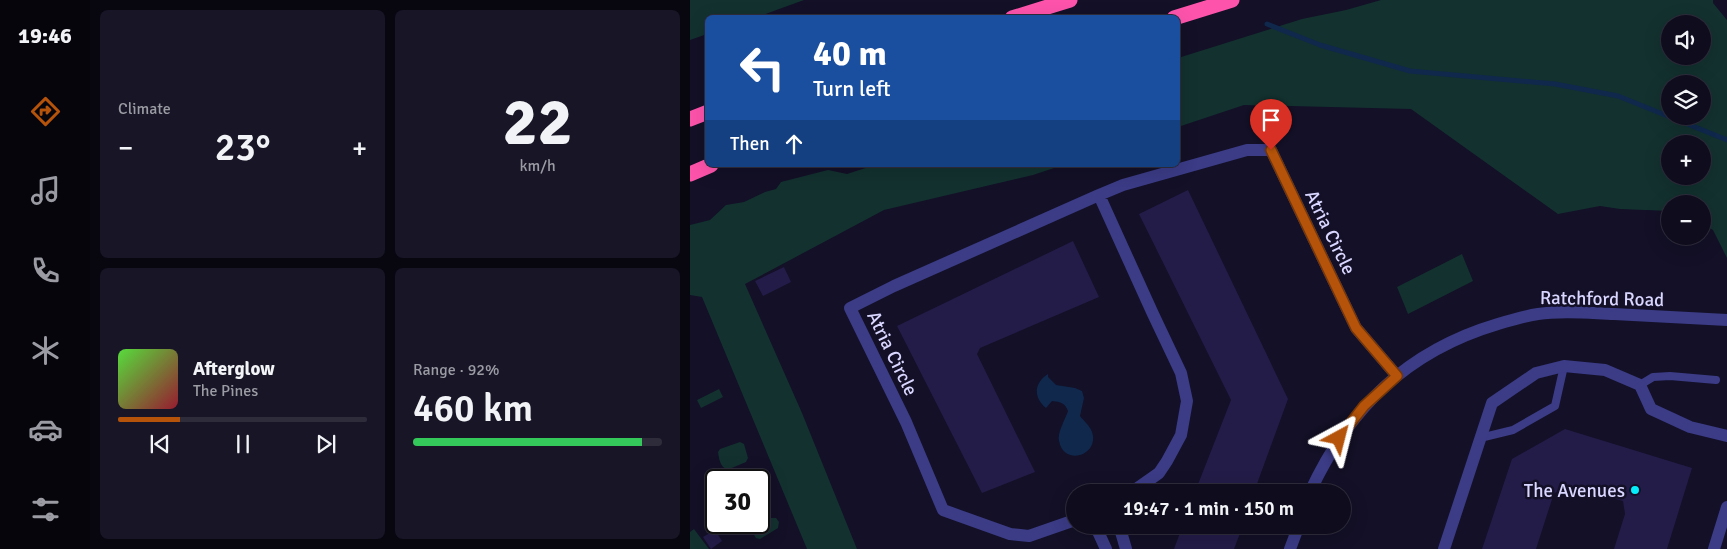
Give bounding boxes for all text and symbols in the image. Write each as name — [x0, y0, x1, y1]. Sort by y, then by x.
map controls — [1661, 15, 1711, 245]
button: sound — [1661, 15, 1711, 65]
text: 19:46 — [18, 22, 72, 49]
text: 40 m — [813, 32, 887, 75]
icon: left — [730, 35, 795, 100]
text: Turn left — [813, 75, 891, 102]
button: layers — [1661, 75, 1711, 125]
text: 22 — [502, 83, 573, 163]
icon: directions — [28, 94, 63, 129]
text: Climate — [118, 99, 171, 119]
pin — [1250, 99, 1292, 150]
icon: arrive — [1257, 106, 1285, 134]
text: 23° — [215, 124, 270, 171]
icon: ahead — [780, 130, 808, 158]
text: − — [118, 131, 133, 165]
text: + — [352, 131, 367, 165]
text: Then — [730, 132, 770, 156]
button: + — [1661, 135, 1711, 185]
text: km/h — [519, 156, 556, 176]
icon: music — [28, 173, 63, 208]
street label: Atria Circle — [1299, 186, 1361, 279]
button: − — [1661, 195, 1711, 245]
icon: phone — [28, 253, 63, 288]
street label: Ratchford Road — [1540, 286, 1664, 312]
street label: Atria Circle — [861, 307, 923, 400]
icon: climate — [28, 333, 63, 368]
text: Afterglow — [193, 357, 275, 381]
text: Range · 92% — [413, 360, 499, 380]
text: The Pines — [193, 381, 258, 401]
text: 460 km — [413, 385, 533, 432]
position arrow — [1312, 411, 1364, 463]
icon: car — [28, 412, 63, 447]
icon: previous — [146, 430, 174, 458]
icon: pause — [229, 430, 257, 458]
icon: next — [312, 430, 340, 458]
speed limit sign: 30 — [705, 469, 770, 534]
place label: The Avenues — [1524, 479, 1625, 503]
marker: The Avenues — [1629, 484, 1641, 496]
icon: filters — [28, 492, 63, 527]
text: 19:47 · 1 min · 150 m — [1123, 497, 1294, 521]

